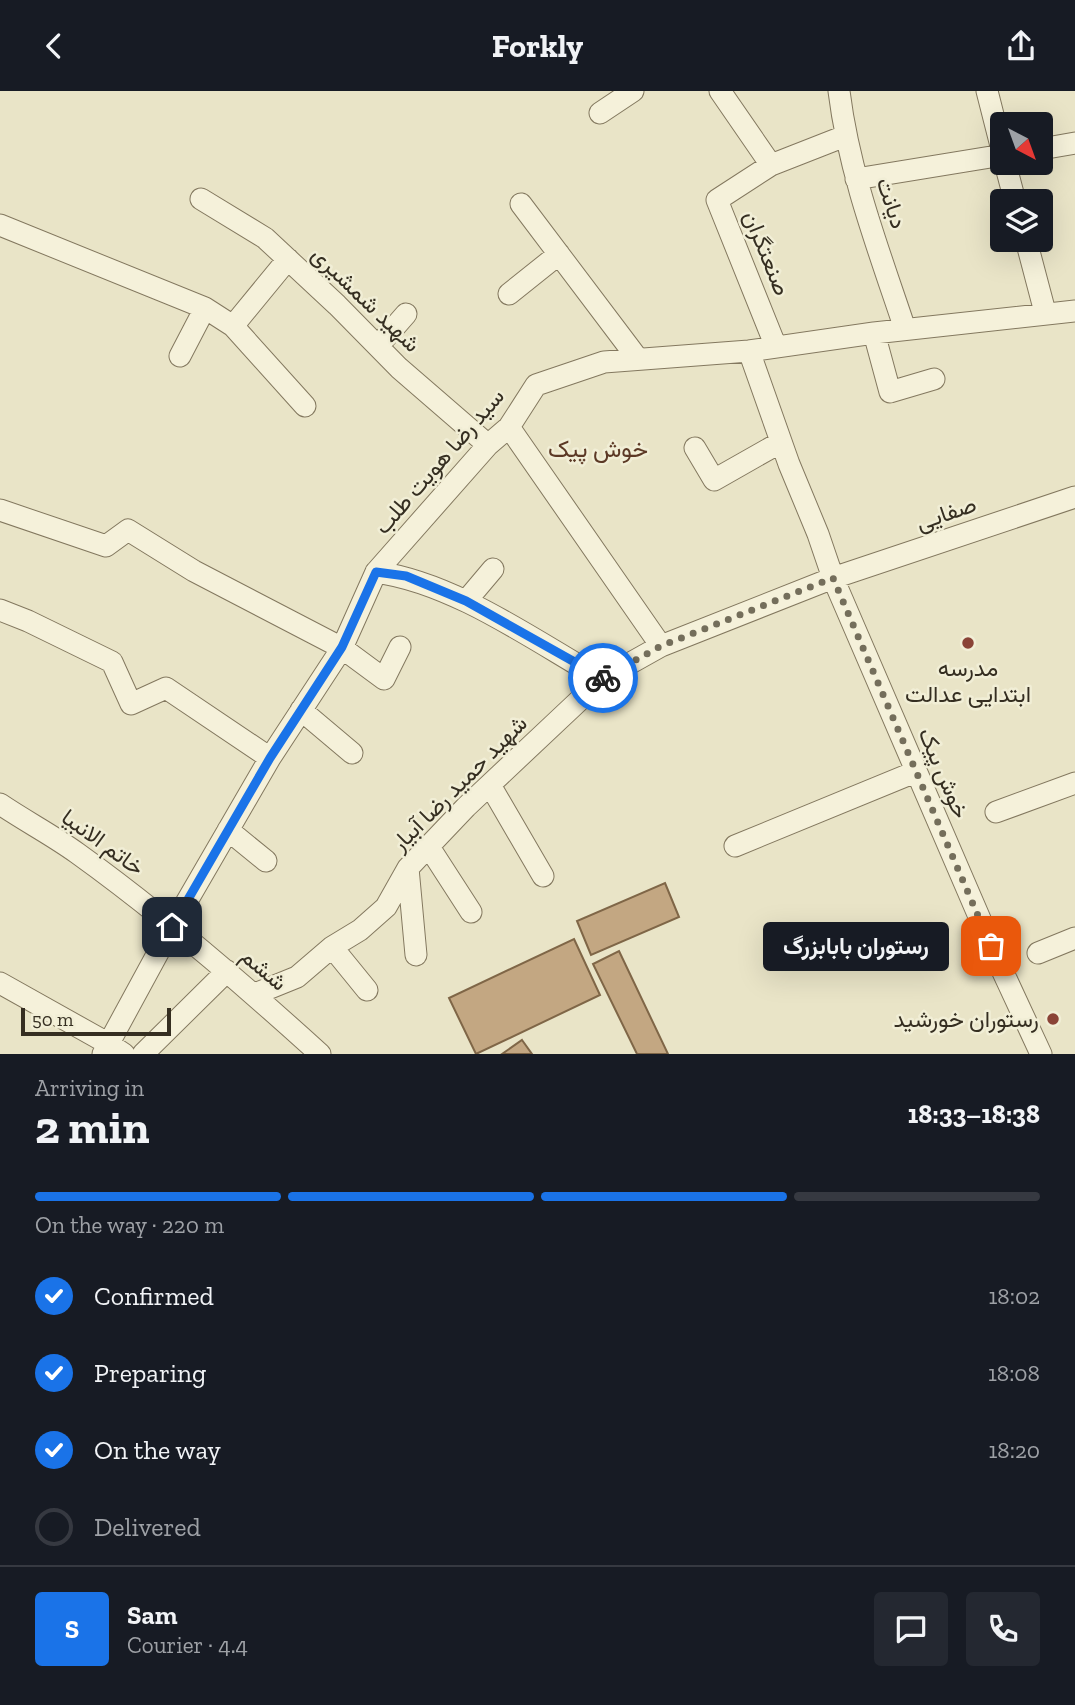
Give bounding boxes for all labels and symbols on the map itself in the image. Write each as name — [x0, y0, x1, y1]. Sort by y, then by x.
north arrow — [990, 112, 1054, 175]
street label: دیانت — [871, 174, 913, 232]
street label: صنعتگران — [736, 207, 797, 300]
street label: شهید شمشیری — [305, 240, 426, 359]
street label: سید رضا هویت طلب — [368, 382, 511, 540]
district label: خوش پیک — [548, 434, 648, 465]
street label: صفایی — [912, 490, 980, 536]
marker: مدرسه ابتدایی عدالت — [960, 635, 976, 651]
courier — [568, 643, 638, 713]
place label: مدرسه ابتدایی عدالت — [905, 654, 1031, 708]
street label: شهید حمید رضا آبیار — [385, 709, 533, 858]
street label: خوش پیک — [911, 723, 976, 823]
street label: خاتم الانبیا — [56, 803, 150, 882]
pin — [142, 897, 202, 957]
pin — [961, 916, 1021, 976]
callout: رستوران بابابزرگ — [764, 921, 949, 971]
street label: ششم — [234, 942, 293, 997]
scale bar — [21, 1005, 172, 1037]
place label: رستوران خورشید — [893, 1005, 1039, 1034]
marker: رستوران خورشید — [1045, 1011, 1061, 1027]

